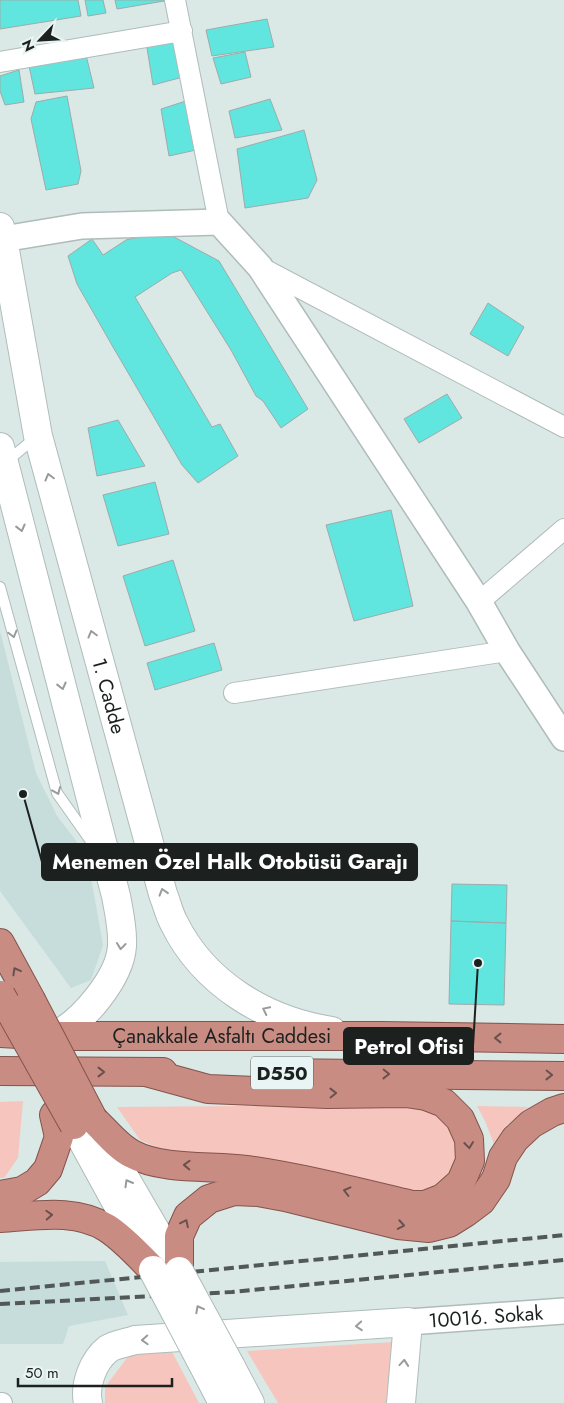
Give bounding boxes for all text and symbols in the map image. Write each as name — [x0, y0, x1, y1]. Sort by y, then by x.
north arrow — [15, 15, 65, 65]
text: N — [17, 36, 40, 55]
one-way arrow — [44, 473, 55, 481]
one-way arrow — [15, 524, 26, 533]
one-way arrow — [7, 630, 18, 639]
one-way arrow — [87, 630, 97, 638]
street label: 1. Cadde — [85, 655, 133, 737]
one-way arrow — [56, 681, 67, 690]
one-way arrow — [51, 786, 61, 795]
callout: Menemen Özel Halk Otobüsü Garajı — [42, 844, 417, 880]
text: Menemen Özel Halk Otobüsü Garajı — [52, 847, 408, 877]
one-way arrow — [158, 888, 168, 896]
one-way arrow — [116, 942, 127, 950]
one-way arrow — [12, 968, 22, 977]
one-way arrow — [262, 1005, 271, 1016]
street label: Çanakkale Asfaltı Caddesi — [113, 1022, 331, 1051]
callout: Petrol Ofisi — [344, 1028, 473, 1064]
text: Petrol Ofisi — [354, 1032, 464, 1062]
one-way arrow — [494, 1033, 502, 1043]
road number: D550 — [251, 1056, 313, 1090]
one-way arrow — [98, 1067, 105, 1077]
one-way arrow — [382, 1069, 390, 1079]
one-way arrow — [545, 1070, 553, 1081]
one-way arrow — [329, 1088, 337, 1098]
one-way arrow — [463, 1141, 474, 1149]
one-way arrow — [183, 1160, 191, 1171]
one-way arrow — [124, 1179, 134, 1188]
one-way arrow — [344, 1186, 352, 1196]
one-way arrow — [45, 1209, 53, 1220]
one-way arrow — [179, 1219, 189, 1228]
one-way arrow — [397, 1220, 406, 1230]
street label: 10016. Sokak — [428, 1298, 544, 1335]
one-way arrow — [196, 1305, 206, 1314]
one-way arrow — [355, 1320, 363, 1331]
one-way arrow — [140, 1334, 148, 1345]
scale bar — [18, 1356, 171, 1388]
one-way arrow — [399, 1358, 410, 1366]
text: 50 m — [25, 1362, 59, 1384]

